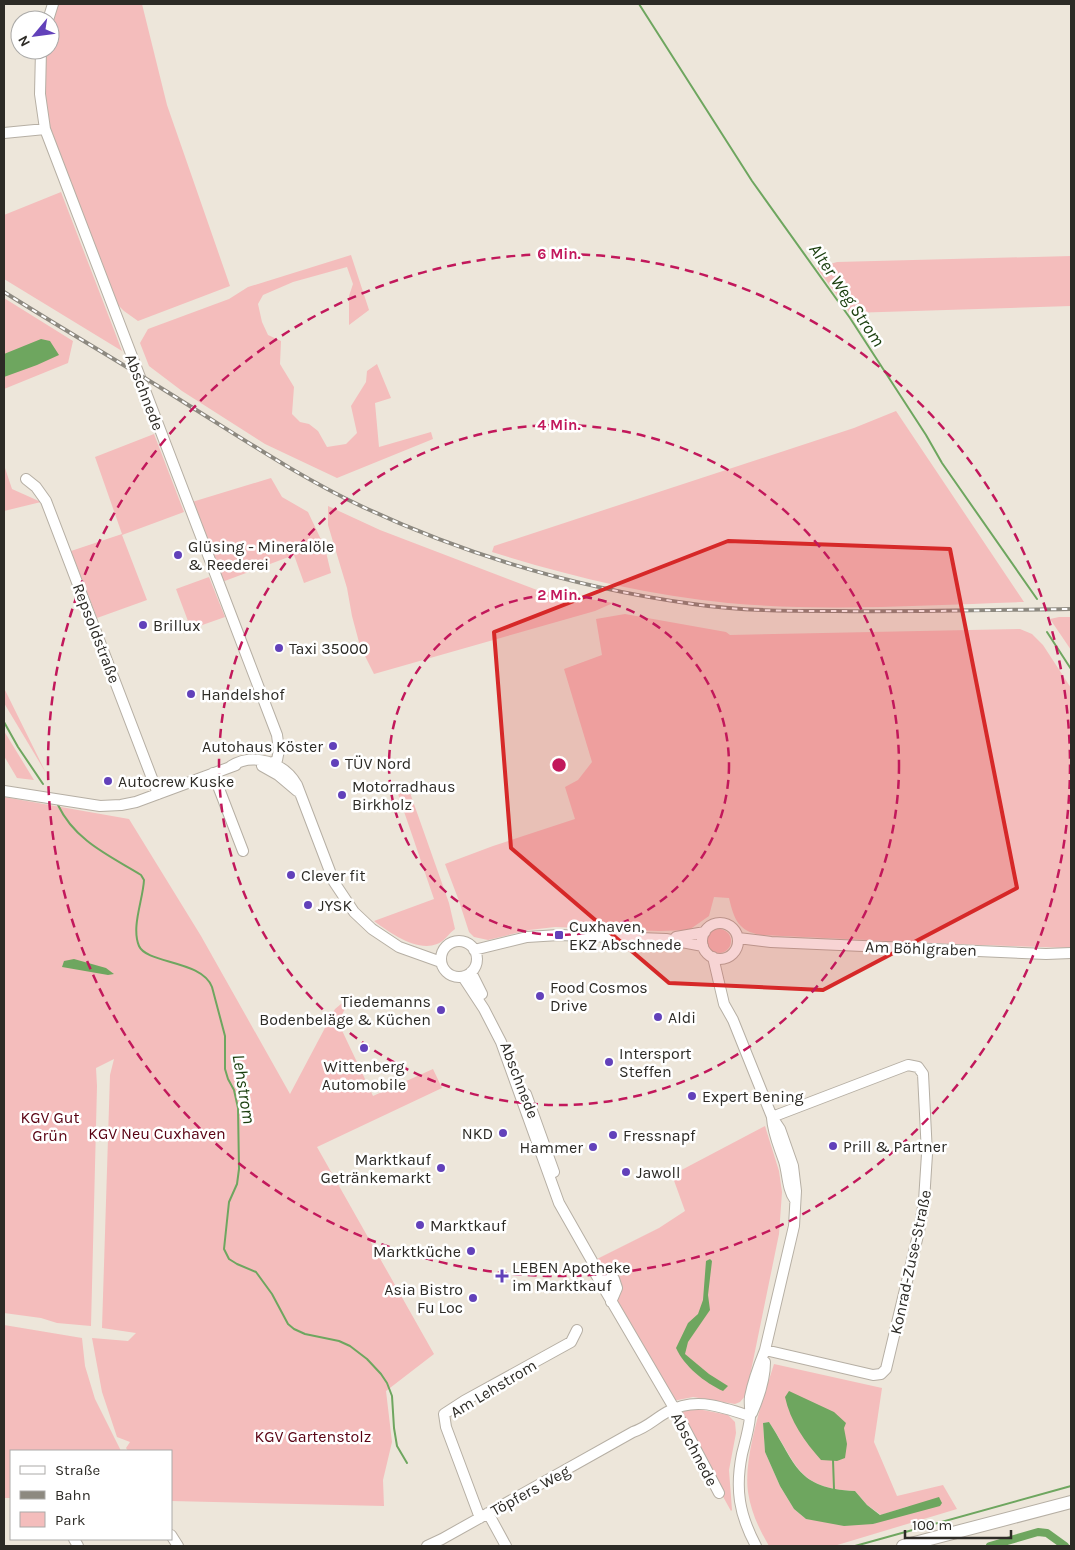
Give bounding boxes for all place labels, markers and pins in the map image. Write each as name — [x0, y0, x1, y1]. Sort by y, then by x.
place label: Glüsing - Mineralöle & Reederei — [188, 537, 334, 574]
marker: Glüsing - Mineralöle & Reederei — [172, 549, 184, 561]
place label: Brillux — [153, 616, 200, 635]
marker: Brillux — [137, 619, 149, 631]
place label: Taxi 35000 — [289, 639, 368, 658]
marker: Taxi 35000 — [273, 642, 285, 654]
place label: Handelshof — [201, 685, 285, 704]
marker: Handelshof — [185, 688, 197, 700]
place label: Autohaus Köster — [202, 737, 323, 756]
marker: Autohaus Köster — [327, 740, 339, 752]
place label: TÜV Nord — [345, 754, 411, 773]
centre of rings — [550, 756, 568, 774]
marker: TÜV Nord — [329, 757, 341, 769]
place label: Autocrew Kuske — [118, 772, 234, 791]
marker: Autocrew Kuske — [102, 775, 114, 787]
place label: Motorradhaus Birkholz — [352, 777, 455, 814]
marker: Motorradhaus Birkholz — [336, 789, 348, 801]
place label: Clever fit — [301, 866, 366, 885]
marker: Clever fit — [285, 869, 297, 881]
place label: JYSK — [318, 896, 352, 915]
marker: JYSK — [302, 899, 314, 911]
place label: Cuxhaven, EKZ Abschnede — [569, 917, 682, 954]
marker: Cuxhaven, EKZ Abschnede — [553, 929, 565, 941]
place label: Food Cosmos Drive — [550, 978, 648, 1015]
marker: Food Cosmos Drive — [534, 990, 546, 1002]
place label: Tiedemanns Bodenbeläge & Küchen — [259, 992, 431, 1029]
marker: Tiedemanns Bodenbeläge & Küchen — [435, 1004, 447, 1016]
place label: Aldi — [668, 1008, 696, 1027]
marker: Aldi — [652, 1011, 664, 1023]
marker: Wittenberg Automobile — [358, 1042, 370, 1054]
place label: Intersport Steffen — [619, 1044, 691, 1081]
marker: Intersport Steffen — [603, 1056, 615, 1068]
place label: Wittenberg Automobile — [322, 1057, 406, 1094]
place label: Expert Bening — [702, 1087, 804, 1106]
marker: Expert Bening — [686, 1090, 698, 1102]
place label: NKD — [462, 1124, 493, 1143]
place label: Fressnapf — [623, 1126, 696, 1145]
marker: NKD — [497, 1127, 509, 1139]
marker: Fressnapf — [607, 1129, 619, 1141]
place label: Prill & Partner — [843, 1137, 947, 1156]
place label: Hammer — [520, 1138, 583, 1157]
marker: Prill & Partner — [827, 1140, 839, 1152]
marker: Hammer — [587, 1141, 599, 1153]
place label: Marktkauf Getränkemarkt — [320, 1150, 432, 1187]
marker: Marktkauf Getränkemarkt — [435, 1162, 447, 1174]
place label: Jawoll — [636, 1163, 681, 1182]
marker: Jawoll — [620, 1166, 632, 1178]
place label: Marktkauf — [430, 1216, 507, 1235]
marker: Marktkauf — [414, 1219, 426, 1231]
place label: Marktküche — [373, 1242, 461, 1261]
marker: Marktküche — [465, 1245, 477, 1257]
place label: LEBEN Apotheke im Marktkauf — [512, 1258, 631, 1295]
marker: LEBEN Apotheke im Marktkauf — [496, 1270, 508, 1282]
place label: Asia Bistro Fu Loc — [384, 1280, 463, 1317]
marker: Asia Bistro Fu Loc — [467, 1292, 479, 1304]

